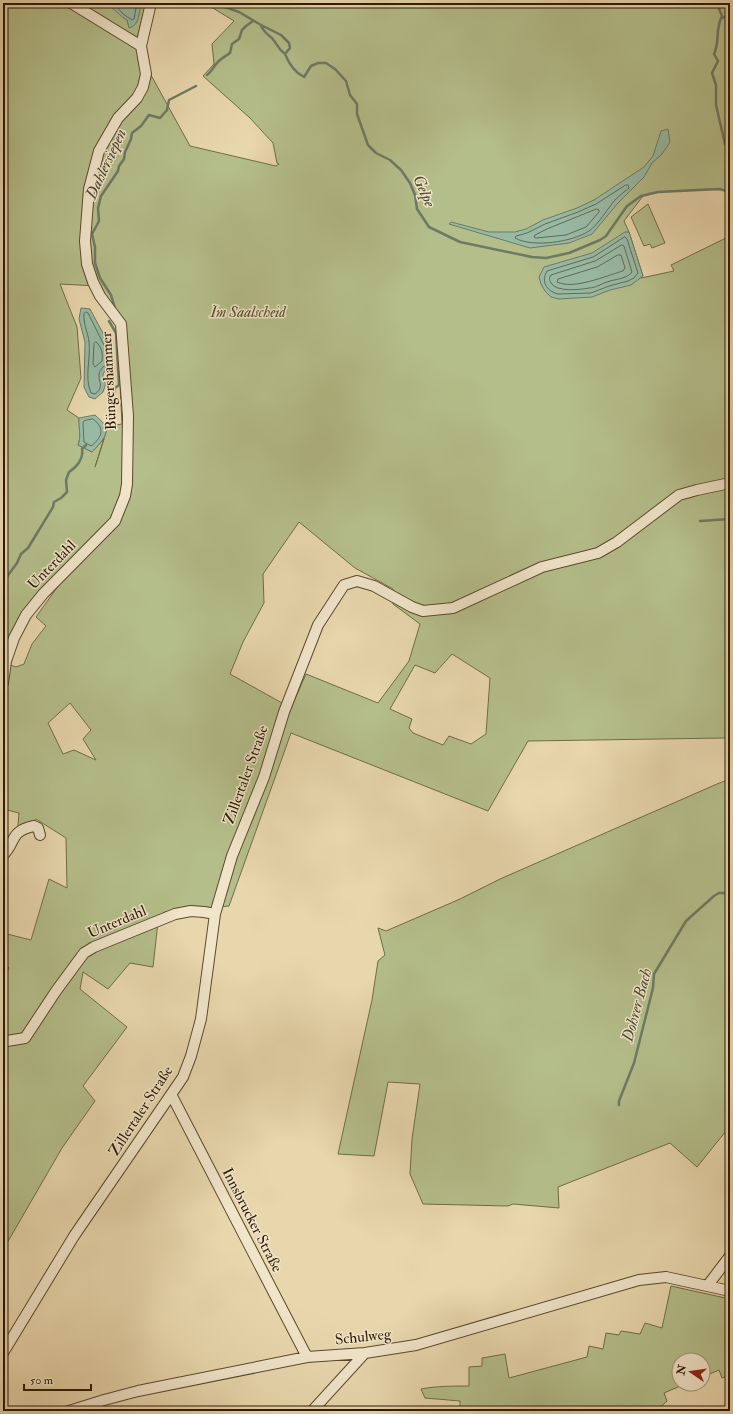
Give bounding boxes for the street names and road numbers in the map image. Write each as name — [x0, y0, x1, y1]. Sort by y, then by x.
street label: Büngershammer — [97, 331, 121, 431]
street label: Unterdahl — [24, 536, 80, 594]
street label: Zillertaler Straße — [219, 723, 273, 827]
street label: Unterdahl — [85, 901, 149, 943]
street label: Zillertaler Straße — [105, 1062, 177, 1160]
street label: Innsbrucker Straße — [218, 1165, 286, 1275]
street label: Schulweg — [334, 1325, 393, 1349]

